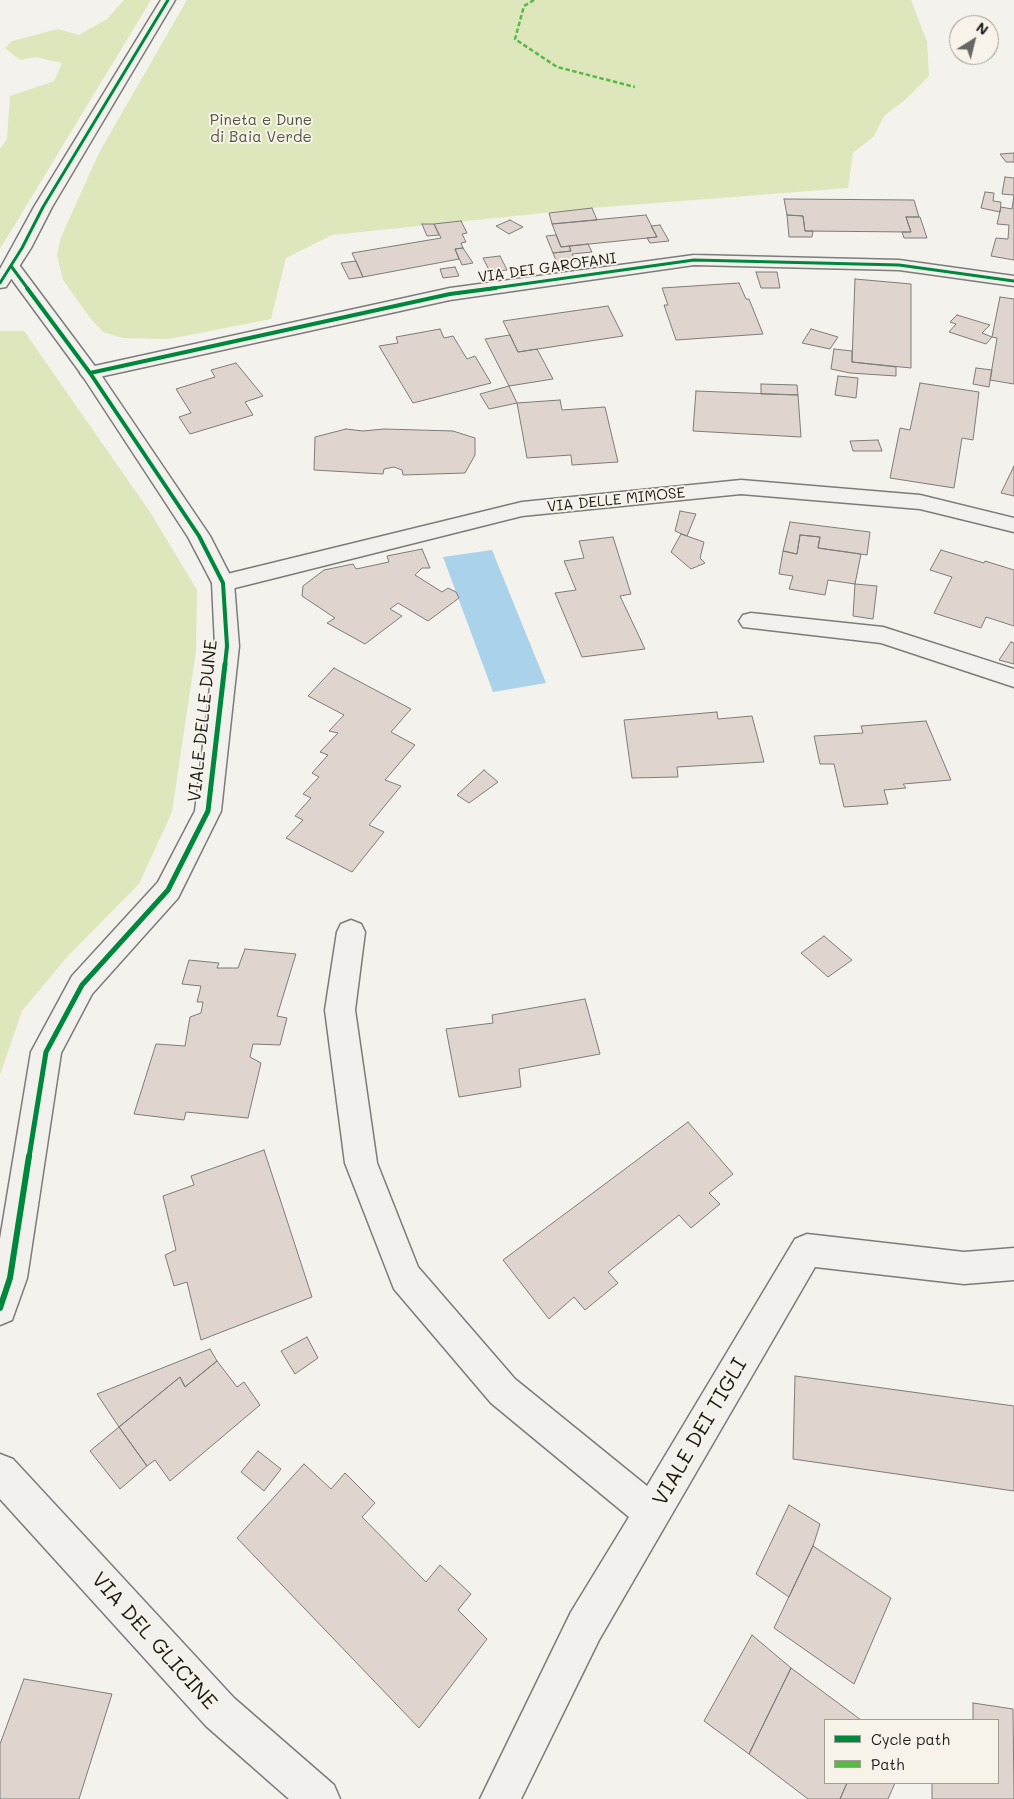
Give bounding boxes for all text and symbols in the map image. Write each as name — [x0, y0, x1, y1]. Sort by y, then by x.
north arrow — [949, 15, 999, 65]
text: N — [973, 17, 992, 39]
park label: Pineta e Dune di Baia Verde — [210, 111, 312, 146]
street label: VIA DEI GAROFANI — [477, 249, 617, 287]
street label: VIA DELLE MIMOSE — [546, 484, 686, 516]
street label: VIALE DELLE DUNE — [184, 639, 222, 803]
street label: VIALE DEI TIGLI — [648, 1354, 752, 1510]
street label: VIA DEL GLICINE — [86, 1567, 222, 1715]
legend — [824, 1719, 999, 1784]
text: Cycle path — [871, 1729, 950, 1749]
text: Path — [871, 1754, 905, 1774]

